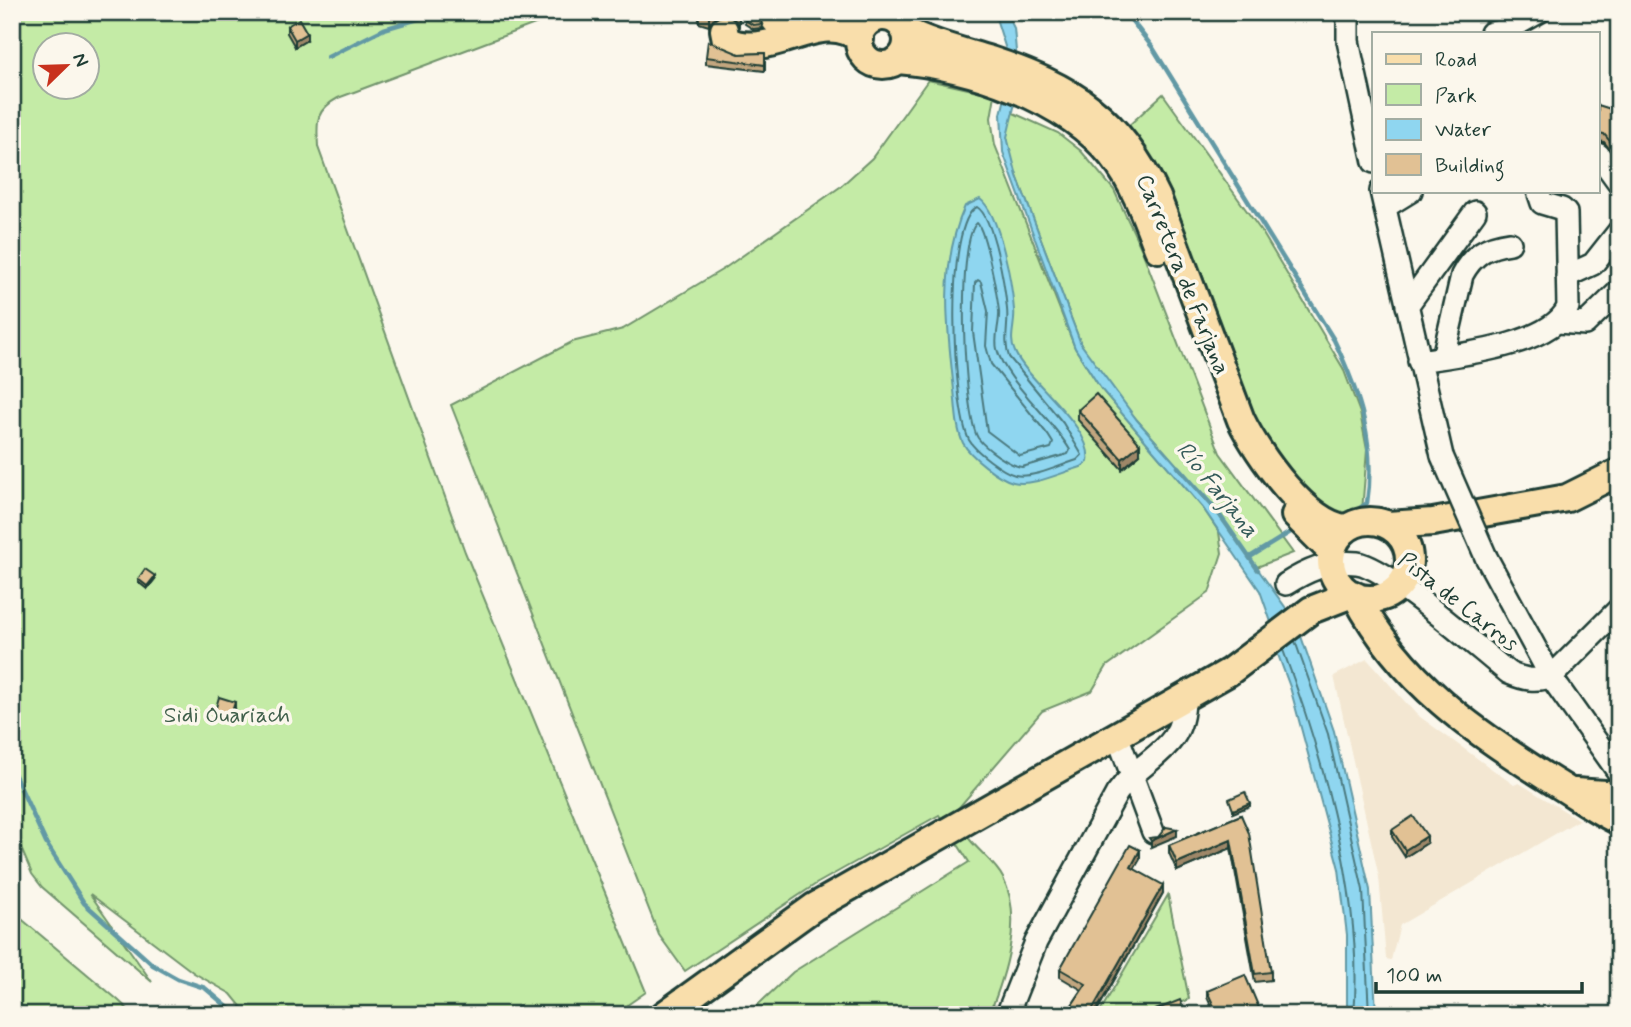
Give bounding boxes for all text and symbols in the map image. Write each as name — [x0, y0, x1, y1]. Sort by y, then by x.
north arrow — [32, 32, 102, 102]
legend — [1372, 32, 1600, 192]
text: Road — [1435, 46, 1477, 74]
text: N — [66, 49, 94, 71]
text: Park — [1435, 82, 1477, 110]
text: Water — [1435, 116, 1491, 144]
text: Building — [1435, 152, 1505, 182]
street label: Carretera de Farjana — [1128, 170, 1236, 379]
water label: Río Farjana — [1169, 435, 1265, 544]
street label: Pista de Carros — [1391, 546, 1524, 659]
park label: Sidi Ouariach — [164, 701, 290, 731]
scale bar — [1376, 950, 1582, 994]
text: 100 m — [1386, 962, 1442, 990]

